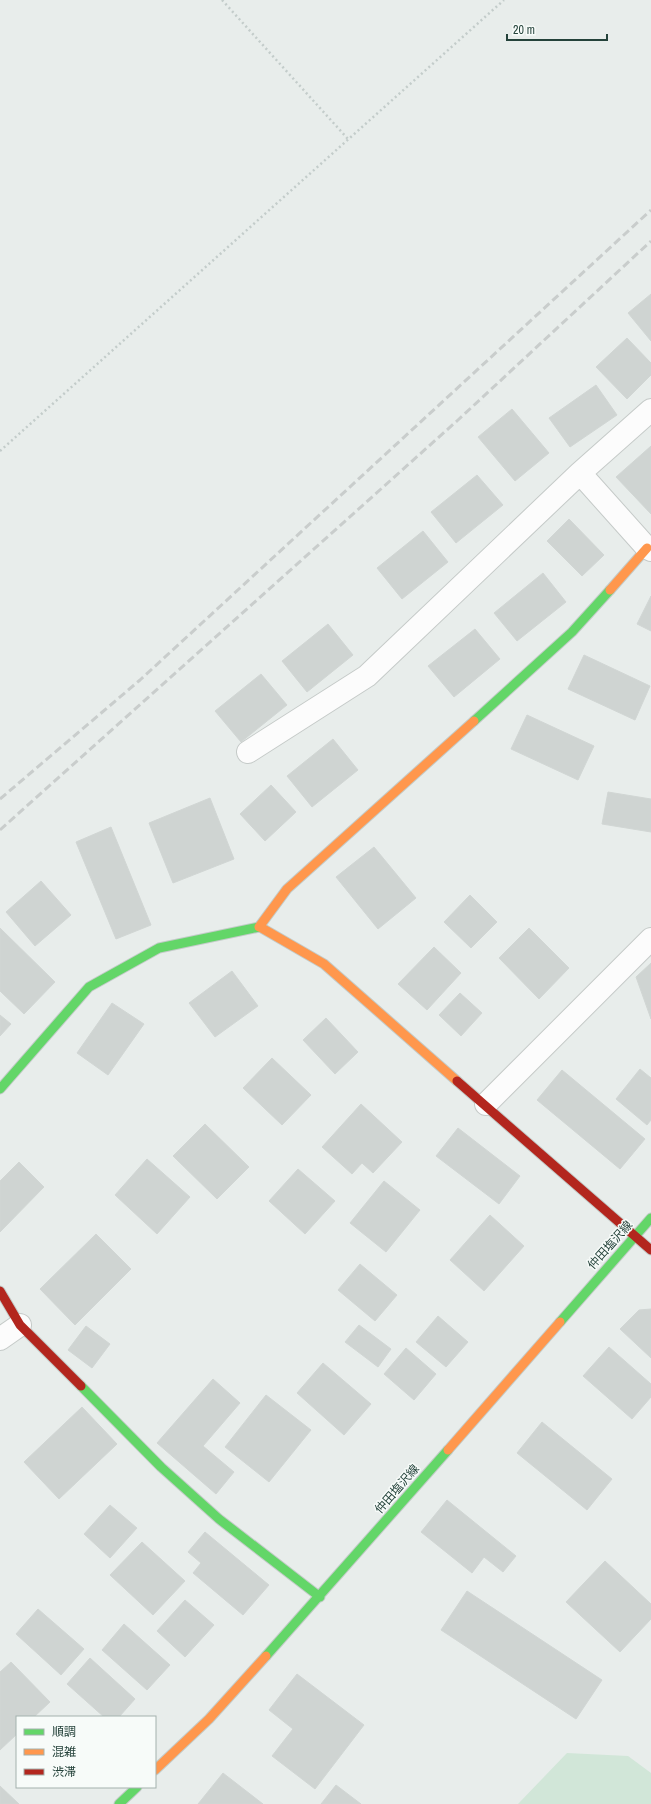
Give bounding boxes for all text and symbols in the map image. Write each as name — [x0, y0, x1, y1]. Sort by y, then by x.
scale bar — [507, 16, 607, 42]
text: 20 m — [513, 22, 535, 38]
street label: 仲田塩沢線 — [584, 1217, 636, 1273]
street label: 仲田塩沢線 — [371, 1461, 423, 1517]
legend — [16, 1716, 156, 1788]
text: 順調 — [52, 1724, 76, 1740]
text: 混雑 — [52, 1744, 76, 1760]
text: 渋滞 — [52, 1764, 76, 1780]

